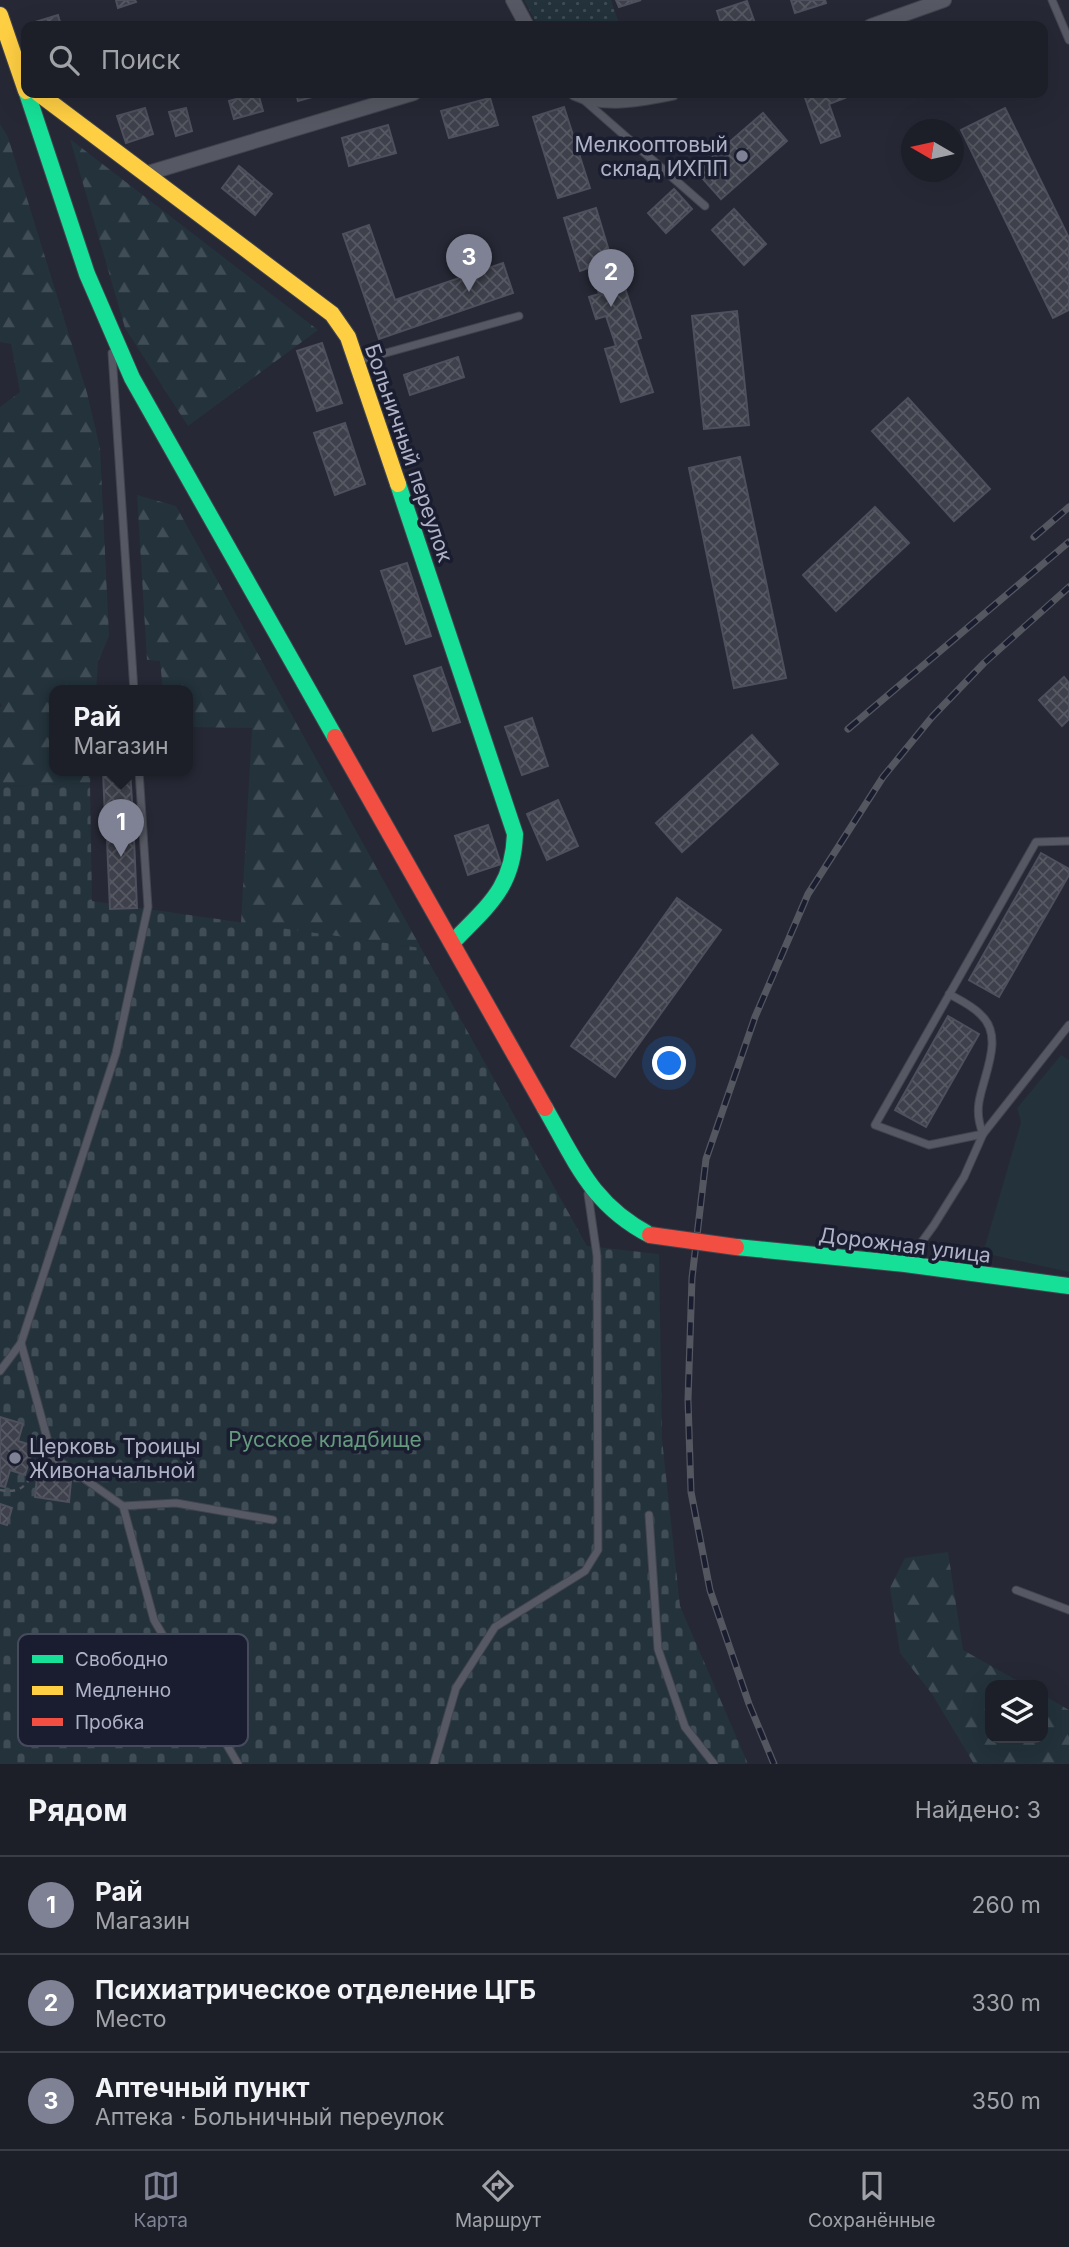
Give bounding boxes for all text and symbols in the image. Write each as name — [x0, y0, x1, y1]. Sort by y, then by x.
search box — [21, 21, 1048, 98]
icon: search — [45, 41, 83, 79]
text: Поиск — [101, 44, 180, 75]
north arrow — [901, 119, 964, 182]
place label: Мелкооптовый склад ИХПП — [574, 132, 728, 181]
marker: Мелкооптовый склад ИХПП — [734, 148, 750, 164]
pin: 3 — [446, 234, 492, 292]
pin: 2 — [588, 249, 634, 307]
street label: Больничный переулок — [360, 341, 458, 566]
popup — [49, 685, 193, 776]
text: Рай — [73, 701, 121, 732]
text: Магазин — [73, 732, 169, 760]
pin: 1 — [98, 799, 144, 857]
your location — [652, 1046, 686, 1080]
street label: Дорожная улица — [818, 1222, 992, 1268]
park label: Русское кладбище — [228, 1427, 422, 1452]
place label: Церковь Троицы Живоначальной — [29, 1434, 200, 1483]
marker: Церковь Троицы Живоначальной — [7, 1450, 23, 1466]
legend — [18, 1634, 248, 1746]
text: Свободно — [75, 1648, 168, 1671]
text: Медленно — [75, 1679, 171, 1702]
map controls — [985, 1680, 1048, 1743]
button: layers — [985, 1680, 1048, 1743]
text: Пробка — [75, 1711, 144, 1734]
text: Рядом — [28, 1792, 128, 1828]
text: Найдено: 3 — [915, 1796, 1041, 1824]
text: Рай — [95, 1876, 143, 1907]
text: 1 — [46, 1891, 56, 1919]
text: 260 m — [972, 1891, 1041, 1919]
text: Магазин — [95, 1907, 190, 1935]
text: Психиатрическое отделение ЦГБ — [95, 1974, 536, 2005]
text: 2 — [44, 1989, 58, 2017]
text: 330 m — [971, 1989, 1041, 2017]
text: Место — [95, 2005, 166, 2033]
text: Аптечный пункт — [95, 2072, 310, 2103]
text: 3 — [44, 2087, 58, 2115]
text: 350 m — [972, 2087, 1041, 2115]
text: Аптека · Больничный переулок — [95, 2103, 444, 2131]
tab: Карта — [133, 2167, 188, 2232]
tab: Маршрут — [455, 2167, 541, 2232]
tab: Сохранённые — [808, 2167, 936, 2232]

